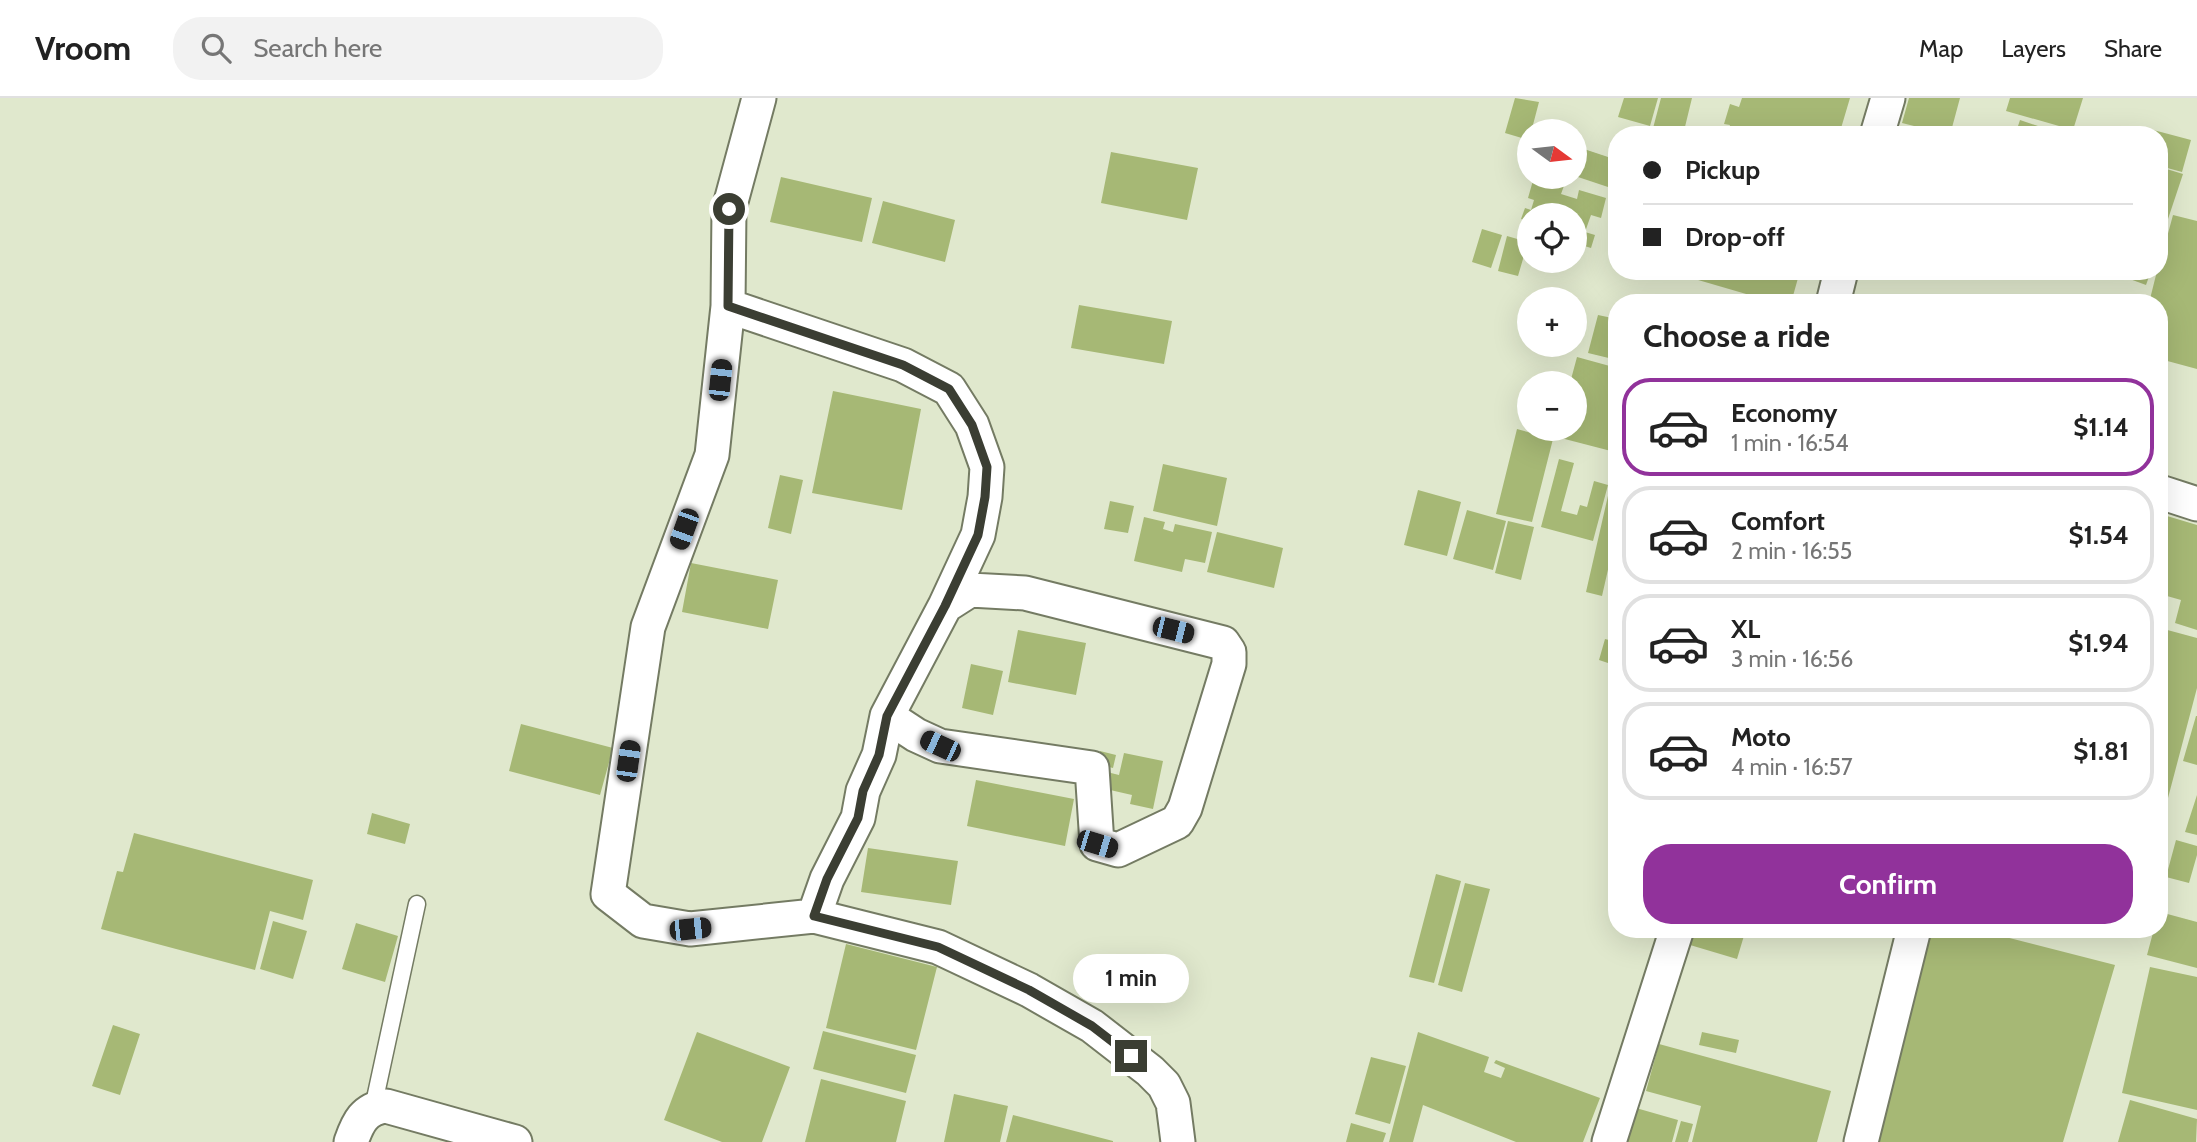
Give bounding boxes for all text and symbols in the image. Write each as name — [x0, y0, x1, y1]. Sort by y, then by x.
search box — [173, 17, 663, 80]
text: Vroom — [35, 28, 131, 68]
icon: search — [197, 29, 235, 67]
text: Search here — [253, 32, 382, 64]
text: Map — [1919, 34, 1963, 63]
text: Layers — [2001, 34, 2066, 63]
text: Share — [2104, 34, 2162, 63]
north arrow — [1517, 119, 1587, 189]
map controls — [1517, 119, 1587, 441]
text: Pickup — [1685, 154, 1760, 186]
route start — [713, 193, 745, 225]
button: locate — [1517, 203, 1587, 273]
text: Drop-off — [1685, 221, 1785, 253]
button: + — [1517, 287, 1587, 357]
text: Choose a ride — [1643, 316, 1830, 355]
car — [708, 358, 733, 402]
button: − — [1517, 371, 1587, 441]
icon: car — [1647, 396, 1710, 459]
text: Economy — [1731, 397, 1837, 429]
text: $1.14 — [2073, 411, 2129, 443]
text: 1 min · 16:54 — [1731, 429, 1848, 457]
icon: car — [1647, 504, 1710, 567]
text: Comfort — [1731, 505, 1825, 537]
car — [667, 506, 702, 552]
text: $1.54 — [2068, 519, 2129, 551]
text: 2 min · 16:55 — [1731, 537, 1852, 565]
icon: car — [1647, 612, 1710, 675]
text: XL — [1731, 613, 1760, 645]
car — [1151, 615, 1196, 645]
text: $1.94 — [2068, 627, 2129, 659]
text: 3 min · 16:56 — [1731, 645, 1853, 673]
icon: car — [1647, 720, 1710, 783]
text: Moto — [1731, 721, 1791, 753]
car — [917, 728, 964, 764]
text: $1.81 — [2073, 735, 2129, 767]
car — [615, 739, 642, 783]
text: 4 min · 16:57 — [1731, 753, 1853, 781]
car — [1074, 828, 1121, 860]
button: Confirm — [1643, 844, 2133, 924]
car — [669, 916, 712, 942]
callout: 1 min — [1073, 954, 1189, 1004]
text: 1 min — [1105, 964, 1157, 992]
route end — [1115, 1040, 1147, 1072]

